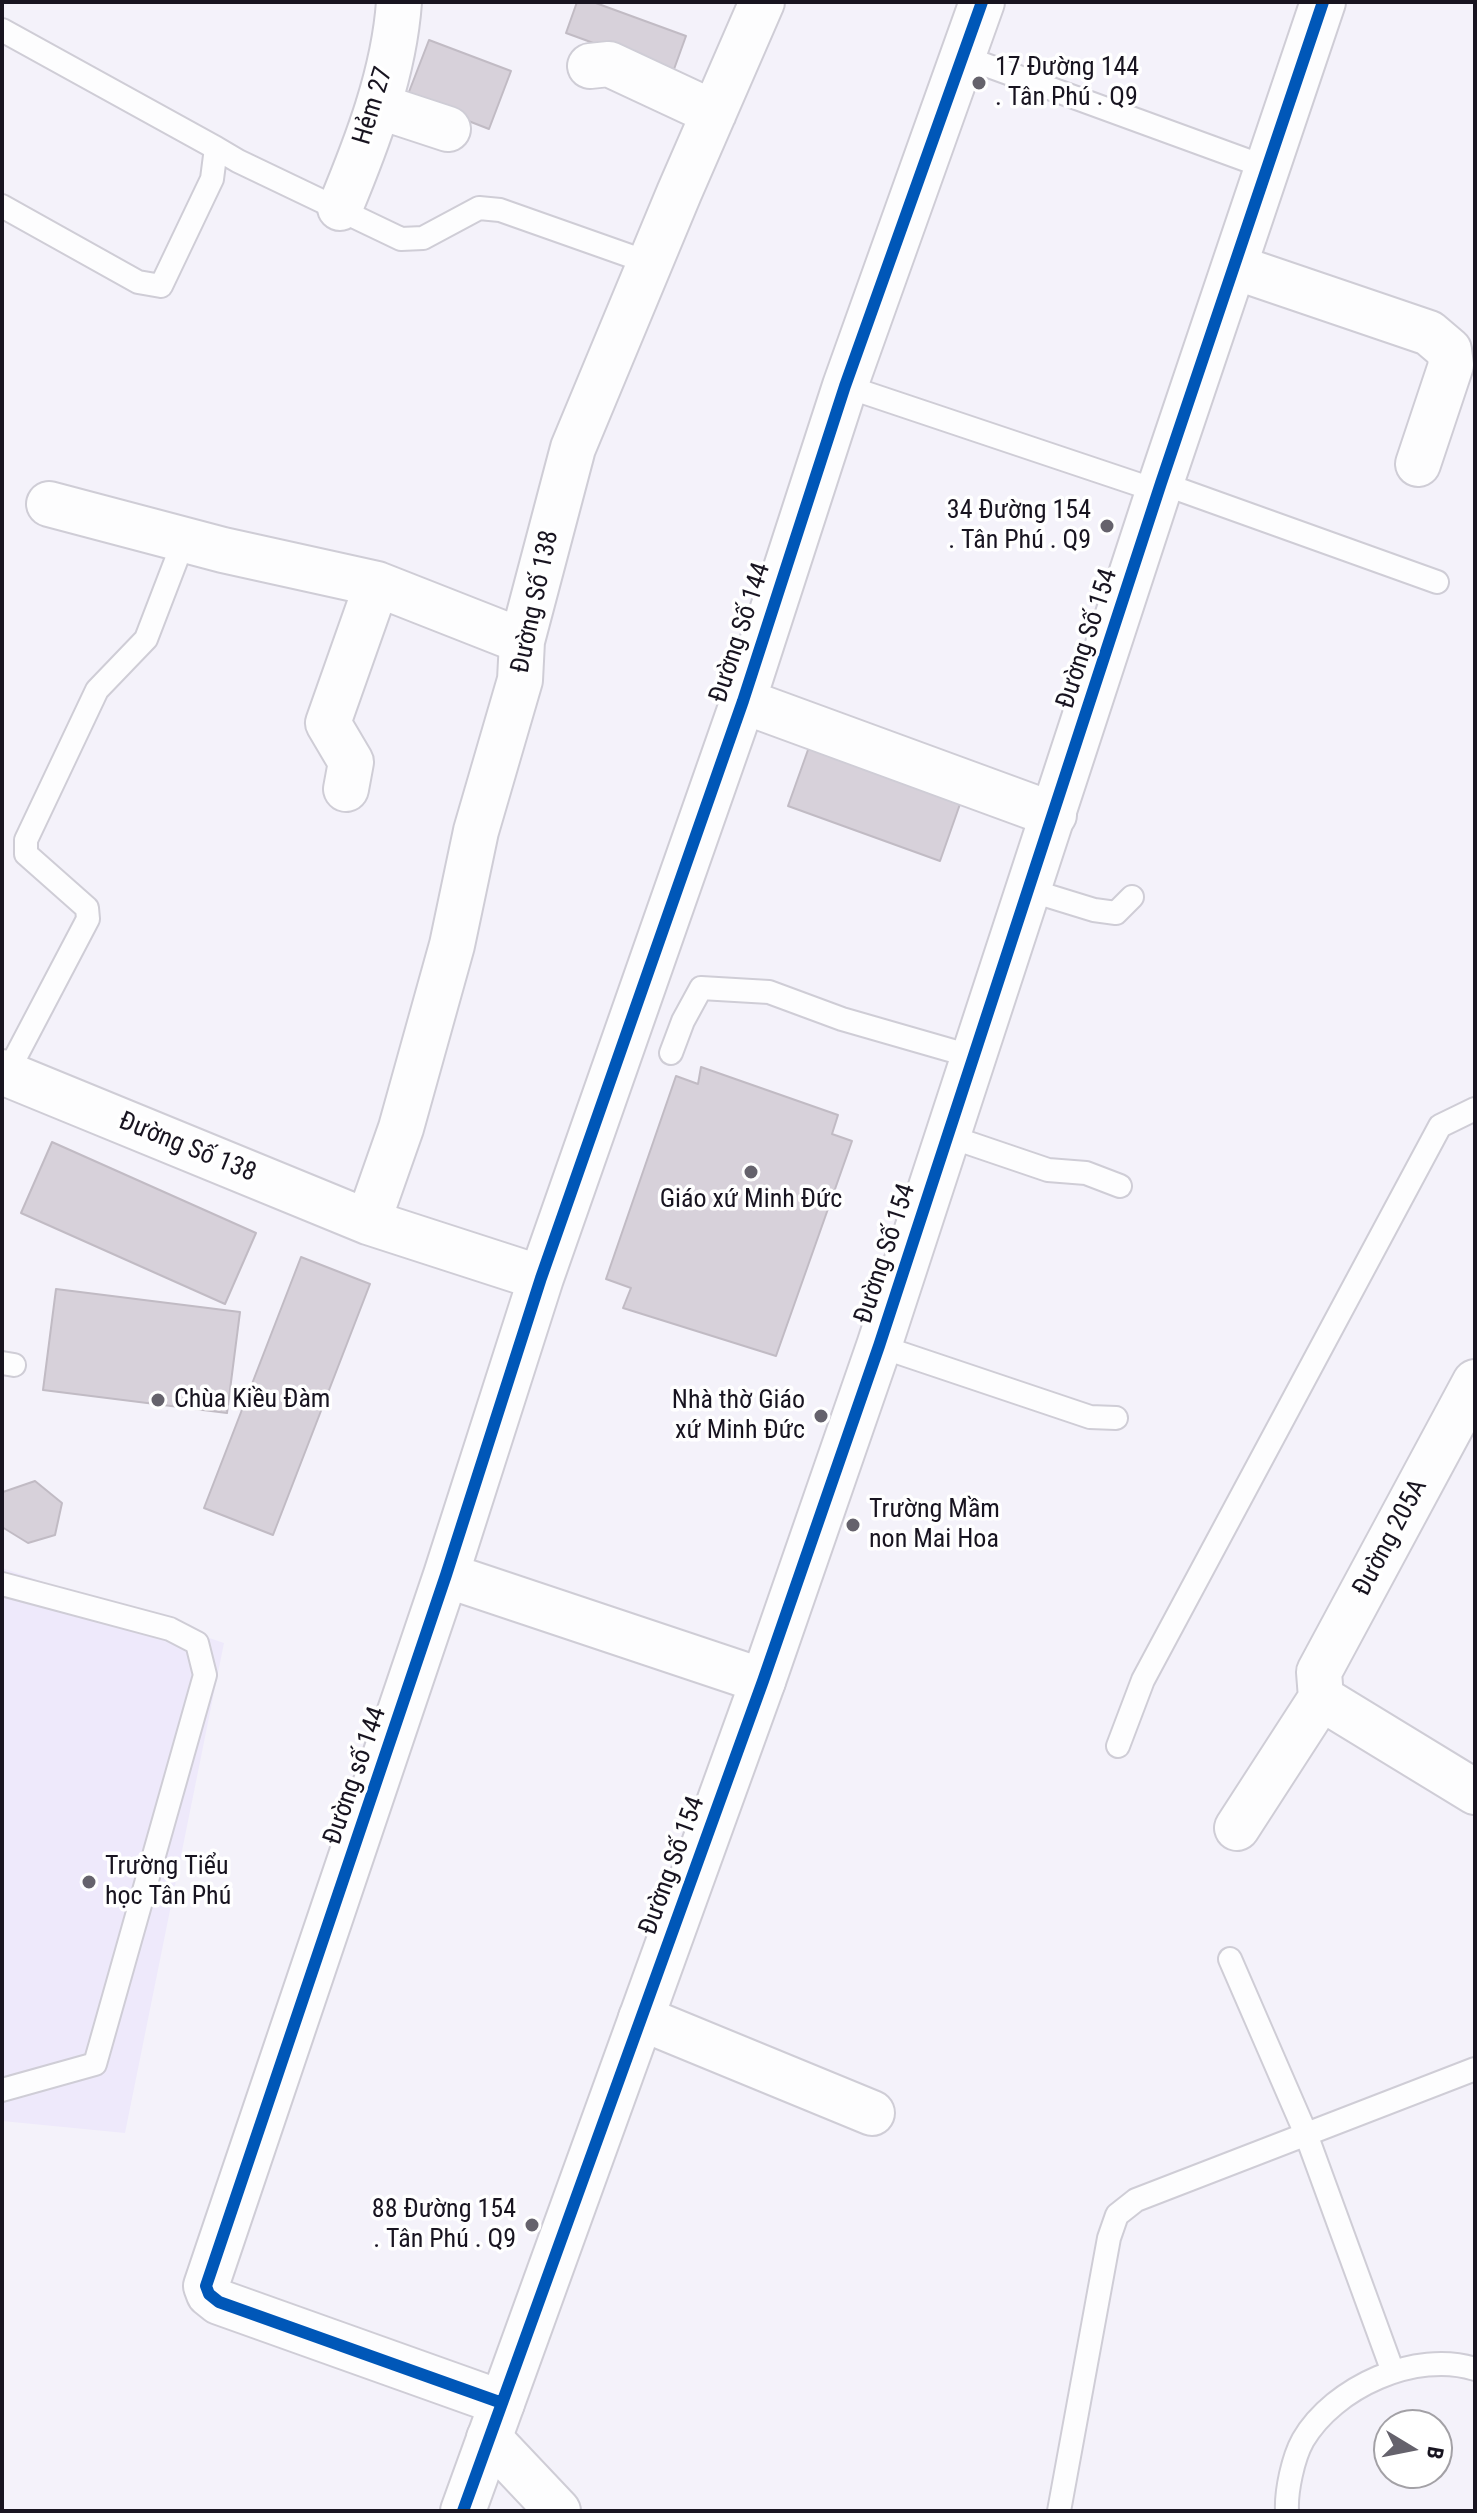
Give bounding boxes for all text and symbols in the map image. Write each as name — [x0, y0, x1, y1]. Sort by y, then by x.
place label: 17 Đường 144 . Tân Phú . Q9 — [995, 52, 1139, 114]
street label: Hẻm 27 — [347, 63, 401, 149]
marker: 17 Đường 144 . Tân Phú . Q9 — [970, 74, 988, 92]
place label: 34 Đường 154 . Tân Phú . Q9 — [947, 495, 1091, 556]
marker: 34 Đường 154 . Tân Phú . Q9 — [1098, 517, 1116, 535]
street label: Đường Số 138 — [506, 528, 566, 676]
street label: Đường Số 144 — [704, 559, 778, 707]
street label: Đường Số 154 — [1051, 565, 1125, 713]
street label: Đường Số 138 — [114, 1106, 260, 1190]
marker: Giáo xứ Minh Đức — [742, 1163, 760, 1181]
street label: Đường Số 154 — [849, 1180, 923, 1328]
place label: Giáo xứ Minh Đức — [660, 1184, 842, 1216]
place label: Chùa Kiều Đàm — [174, 1384, 330, 1416]
place label: Nhà thờ Giáo xứ Minh Đức — [672, 1385, 805, 1446]
marker: Chùa Kiều Đàm — [149, 1391, 167, 1409]
marker: Nhà thờ Giáo xứ Minh Đức — [812, 1407, 830, 1425]
street label: Đường 205A — [1347, 1474, 1435, 1602]
place label: Trường Mầm non Mai Hoa — [869, 1494, 1000, 1556]
marker: Trường Mầm non Mai Hoa — [844, 1516, 862, 1534]
street label: Đường số 144 — [318, 1703, 394, 1849]
street label: Đường Số 154 — [634, 1793, 712, 1939]
place label: Trường Tiểu học Tân Phú — [105, 1851, 231, 1912]
marker: Trường Tiểu học Tân Phú — [80, 1873, 98, 1891]
place label: 88 Đường 154 . Tân Phú . Q9 — [372, 2194, 516, 2256]
marker: 88 Đường 154 . Tân Phú . Q9 — [523, 2216, 541, 2234]
north arrow — [1373, 2409, 1453, 2489]
text: B — [1422, 2445, 1449, 2461]

